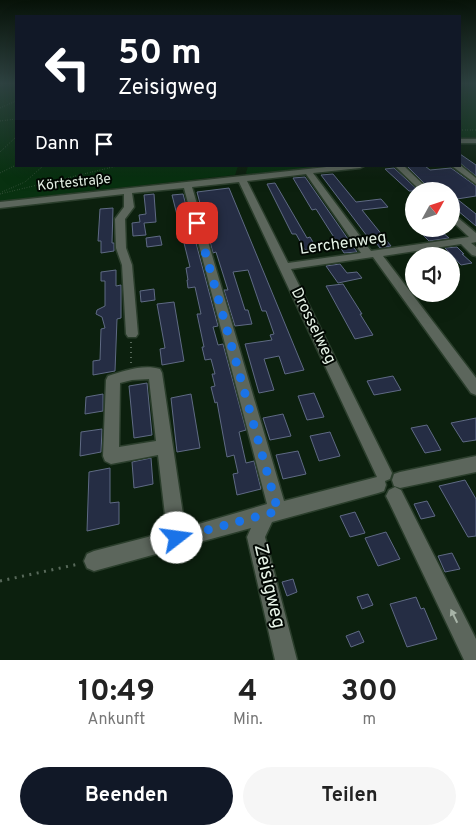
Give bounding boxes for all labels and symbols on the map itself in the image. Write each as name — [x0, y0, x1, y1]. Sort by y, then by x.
street label: Körtestraße — [36, 171, 112, 195]
north arrow — [405, 182, 460, 238]
pin — [176, 202, 218, 244]
street label: Lerchenweg — [298, 228, 388, 260]
street label: Drosselweg — [286, 285, 340, 367]
position arrow — [150, 511, 202, 563]
street label: Zeisigweg — [248, 541, 290, 631]
one-way arrow — [450, 609, 458, 623]

